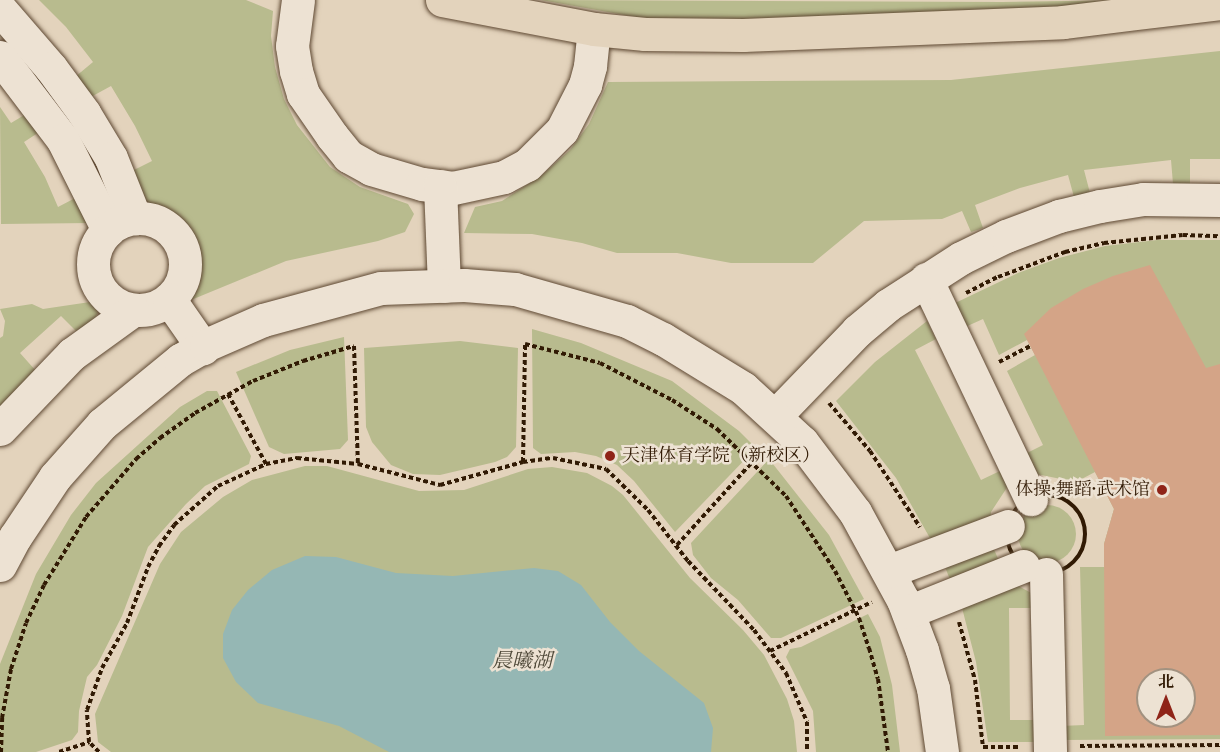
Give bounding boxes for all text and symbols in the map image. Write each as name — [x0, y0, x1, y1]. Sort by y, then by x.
place label: 天津体育学院（新校区） — [622, 445, 820, 467]
marker: 天津体育学院（新校区） — [603, 449, 617, 463]
place label: 体操·舞蹈·武术馆 — [1015, 479, 1150, 501]
marker: 体操·舞蹈·武术馆 — [1155, 483, 1169, 497]
water label: 晨曦湖 — [492, 649, 552, 673]
north arrow — [1136, 668, 1196, 728]
text: 北 — [1158, 672, 1174, 692]

